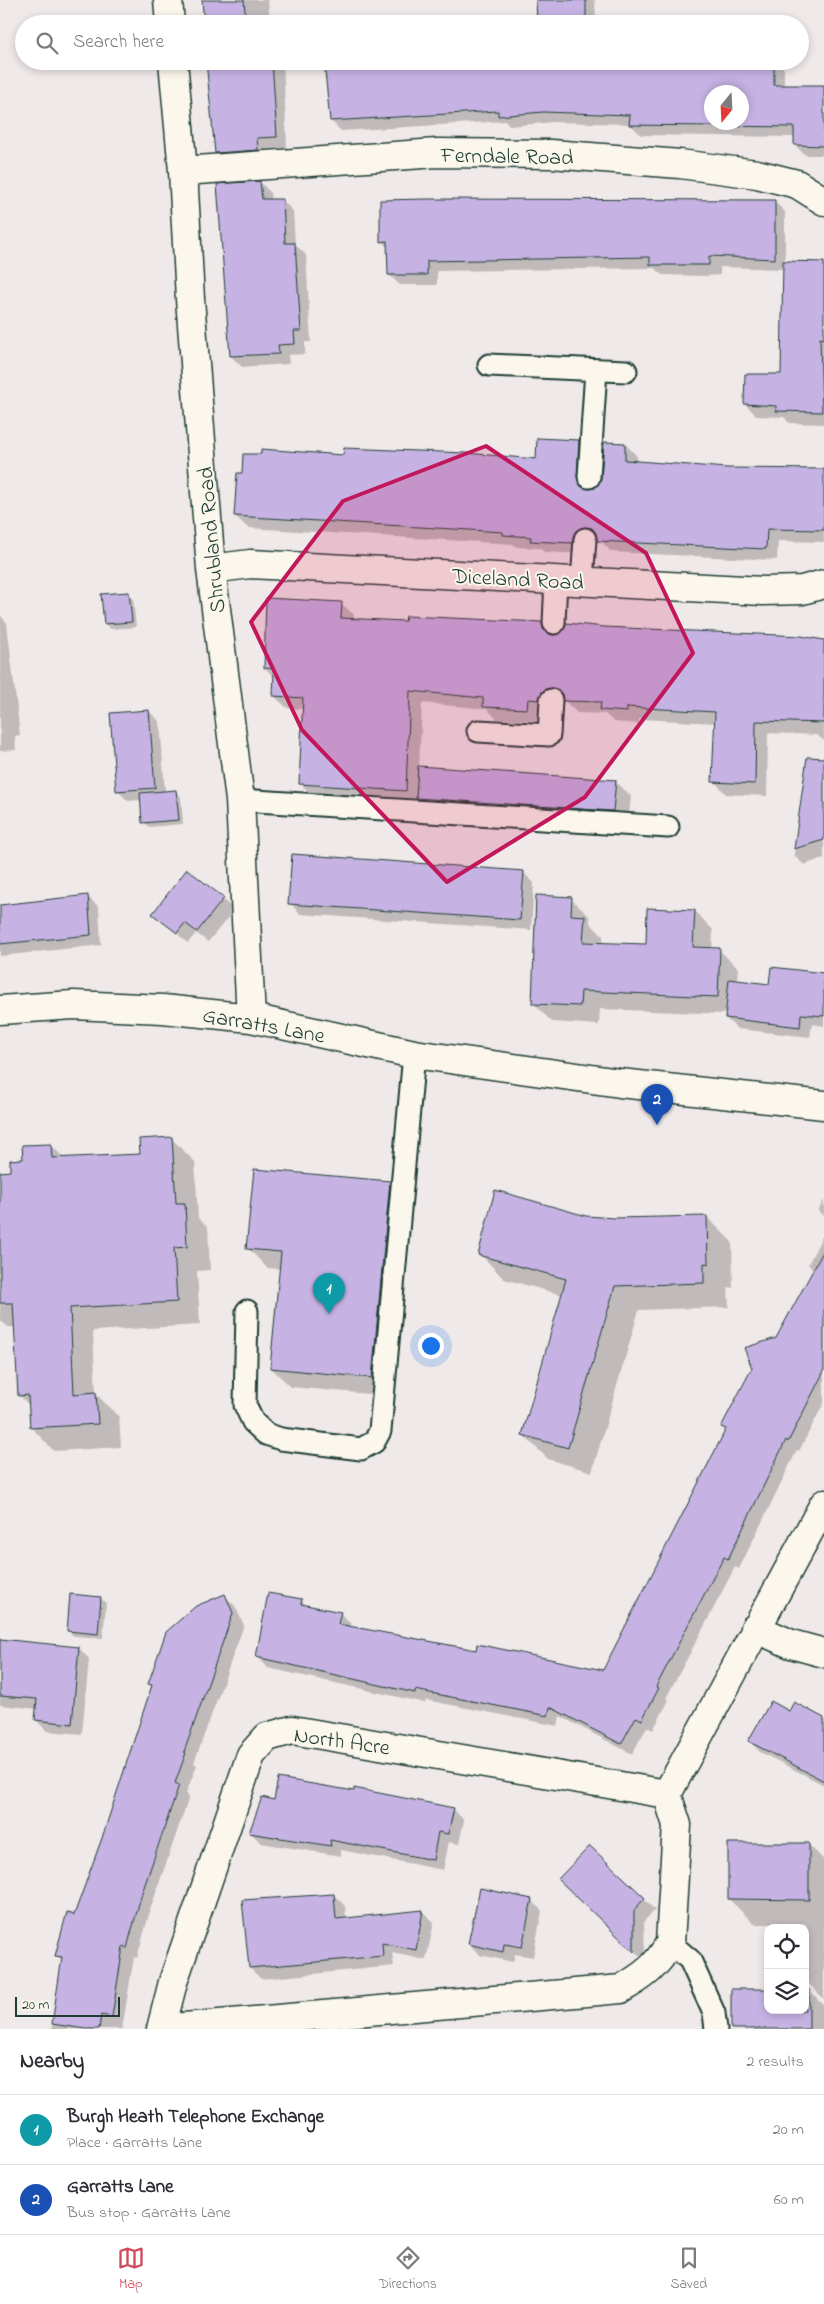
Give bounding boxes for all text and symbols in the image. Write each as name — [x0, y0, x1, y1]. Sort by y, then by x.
search box — [15, 15, 809, 70]
icon: search — [33, 29, 61, 57]
text: Search here — [73, 29, 164, 56]
north arrow — [704, 85, 749, 130]
street label: Ferndale Road — [439, 141, 574, 175]
street label: Shrubland Road — [191, 465, 235, 614]
street label: Diceland Road — [450, 562, 585, 600]
street label: Garratts Lane — [200, 1000, 327, 1053]
pin: 2 — [641, 1084, 673, 1125]
pin: 1 — [313, 1273, 345, 1314]
your location — [418, 1333, 444, 1359]
street label: North Acre — [292, 1720, 392, 1766]
map controls — [764, 1924, 809, 2014]
button: locate — [764, 1924, 809, 1969]
button: layers — [764, 1969, 809, 2014]
scale bar — [15, 1994, 120, 2017]
text: 20 m — [22, 1995, 49, 2016]
text: Nearby — [20, 2047, 84, 2077]
text: 2 results — [746, 2050, 804, 2074]
text: Burgh Heath Telephone Exchange — [67, 2104, 324, 2131]
text: 1 — [33, 2118, 39, 2142]
text: 20 m — [773, 2118, 804, 2142]
text: Place · Garratts Lane — [67, 2131, 202, 2155]
text: Garratts Lane — [67, 2174, 174, 2201]
text: 2 — [32, 2188, 40, 2212]
text: 60 m — [774, 2188, 804, 2212]
text: Bus stop · Garratts Lane — [67, 2201, 231, 2225]
tab: Map — [117, 2244, 145, 2295]
tab: Directions — [379, 2244, 437, 2295]
tab: Saved — [671, 2244, 707, 2295]

